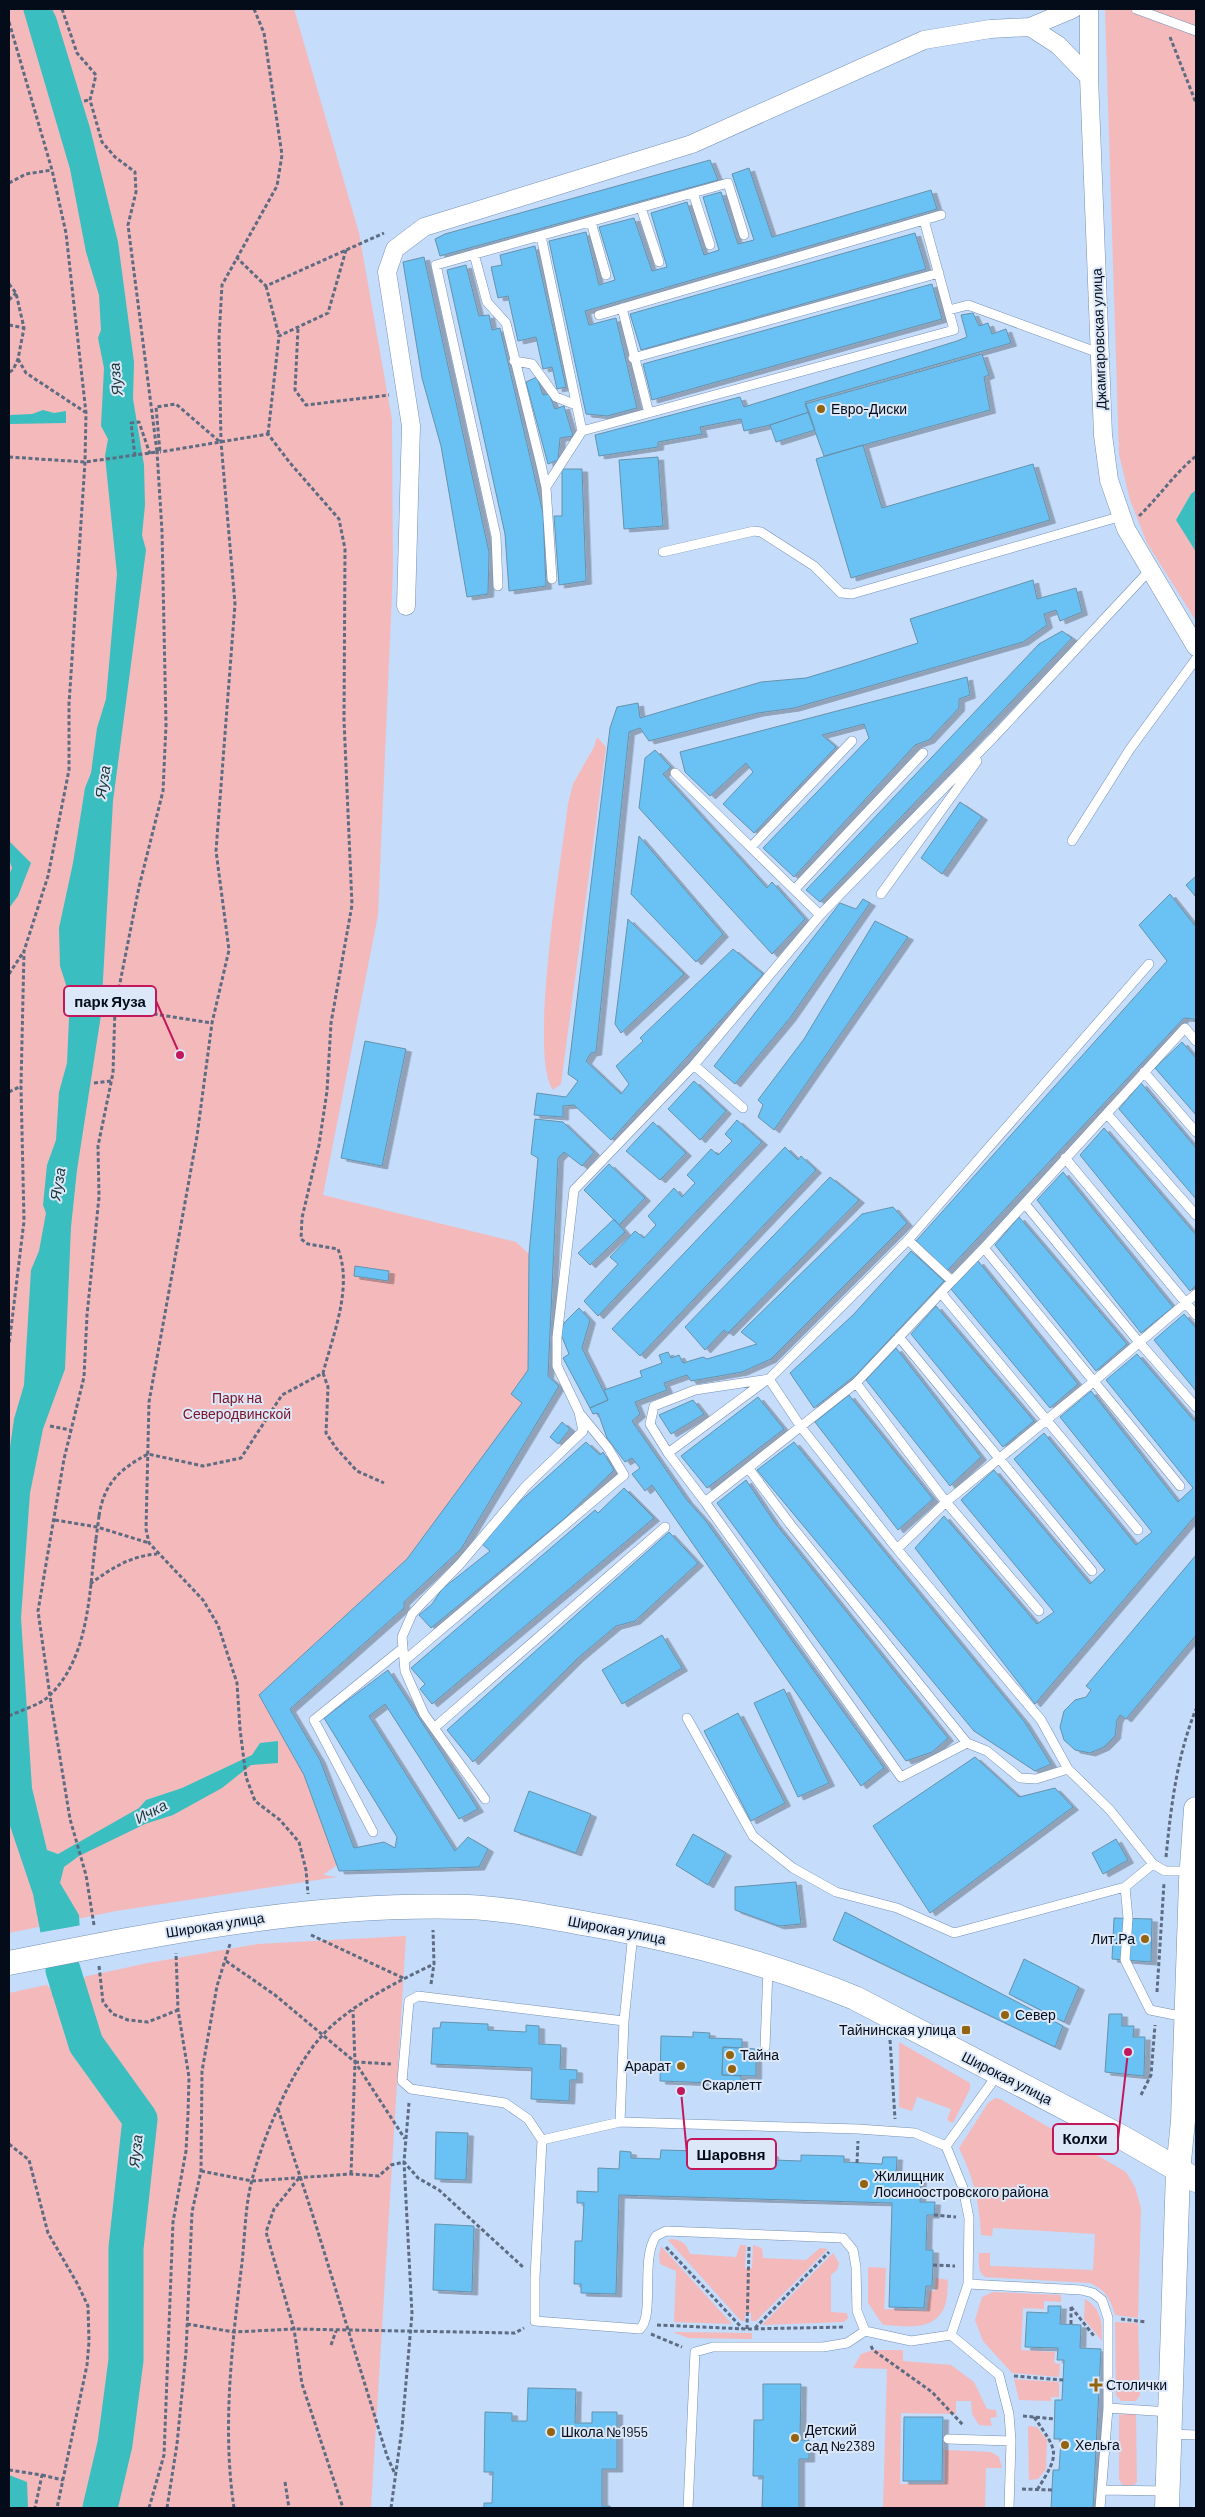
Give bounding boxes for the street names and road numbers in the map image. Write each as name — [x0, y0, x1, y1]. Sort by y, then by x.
street label: Джамгаровская улица — [1088, 268, 1109, 410]
street label: Широкая улица — [165, 1908, 266, 1941]
street label: Широкая улица — [567, 1912, 668, 1947]
street label: Широкая улица — [959, 2047, 1056, 2108]

